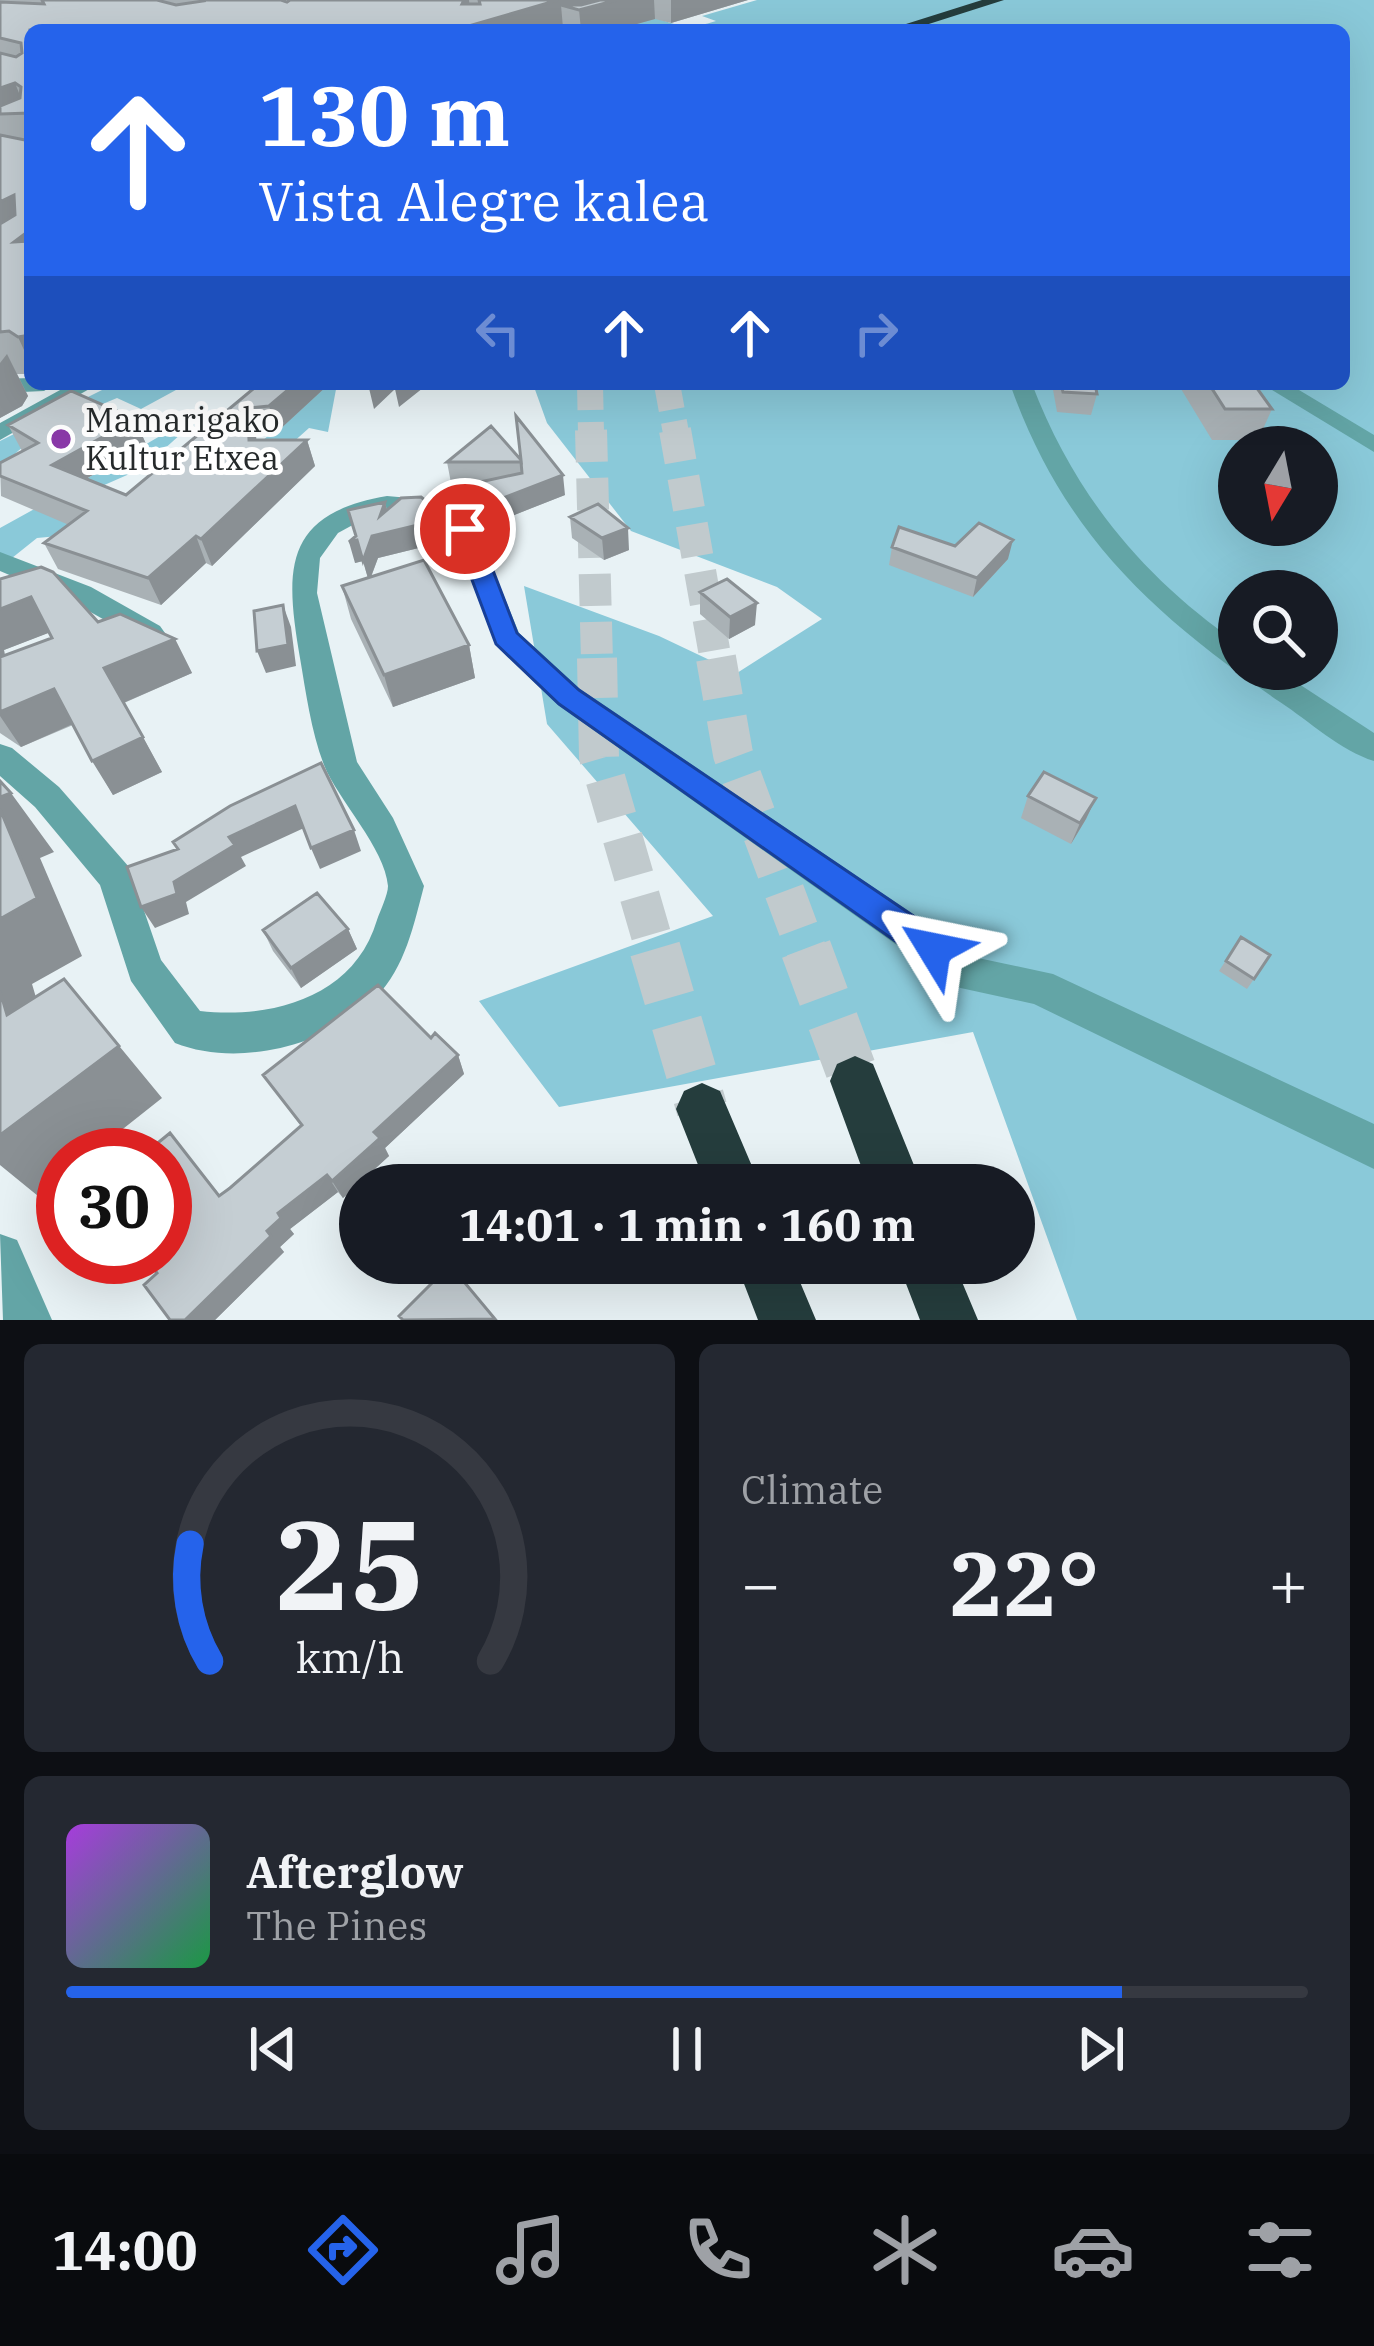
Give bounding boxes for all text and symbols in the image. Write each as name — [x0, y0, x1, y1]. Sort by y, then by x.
text: 130 m — [258, 60, 510, 169]
icon: ahead — [60, 72, 216, 228]
text: Vista Alegre kalea — [258, 166, 709, 236]
icon: left — [465, 300, 531, 366]
icon: ahead — [591, 300, 657, 366]
icon: ahead — [717, 300, 783, 366]
icon: right — [843, 300, 909, 366]
place label: Mamarigako Kultur Etxea — [85, 398, 280, 479]
marker: Mamarigako Kultur Etxea — [48, 426, 74, 452]
north arrow — [1218, 426, 1338, 546]
map controls — [1218, 426, 1338, 690]
pin — [414, 478, 516, 580]
icon: arrive — [432, 496, 498, 562]
button: search — [1218, 570, 1338, 690]
position arrow — [871, 886, 997, 1012]
speed limit sign: 30 — [36, 1128, 192, 1284]
text: 14:01 · 1 min · 160 m — [459, 1195, 915, 1253]
text: Climate — [741, 1464, 883, 1515]
text: 25 — [275, 1482, 424, 1644]
text: 22° — [949, 1524, 1100, 1641]
text: − — [741, 1540, 781, 1626]
text: + — [1268, 1540, 1308, 1626]
text: km/h — [295, 1629, 404, 1685]
text: Afterglow — [246, 1842, 464, 1900]
text: The Pines — [246, 1900, 427, 1951]
icon: previous — [240, 2016, 306, 2082]
icon: pause — [654, 2016, 720, 2082]
icon: next — [1068, 2016, 1134, 2082]
icon: directions — [301, 2208, 385, 2292]
icon: music — [489, 2208, 573, 2292]
icon: phone — [676, 2208, 760, 2292]
icon: climate — [863, 2208, 947, 2292]
icon: car — [1051, 2208, 1135, 2292]
icon: filters — [1238, 2208, 1322, 2292]
text: 14:00 — [52, 2215, 198, 2285]

